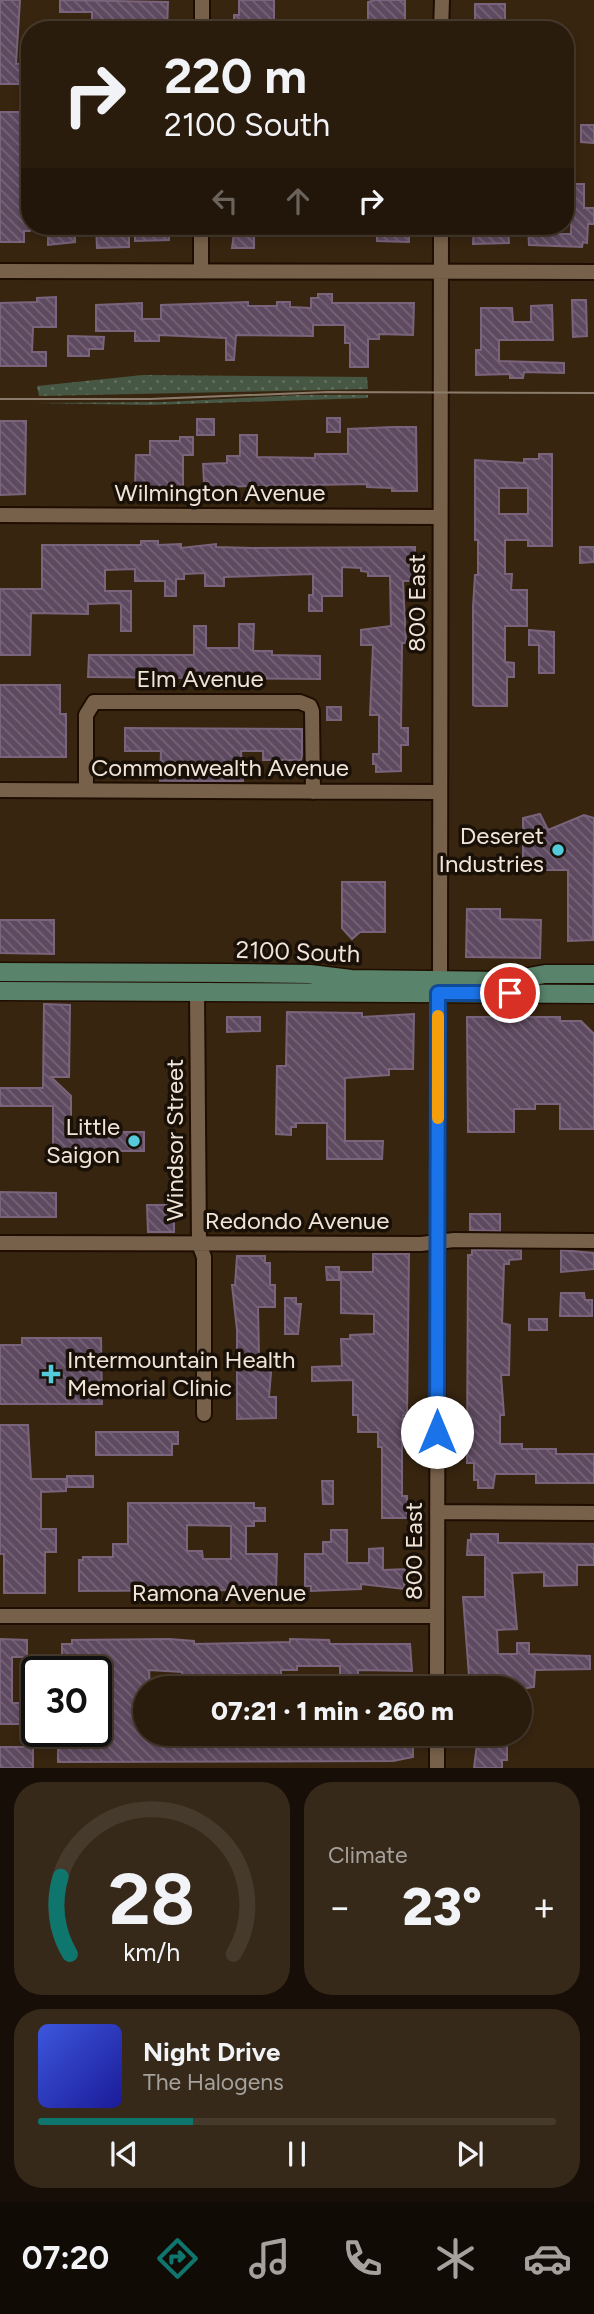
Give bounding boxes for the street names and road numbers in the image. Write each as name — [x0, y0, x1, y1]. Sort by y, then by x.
street label: Wilmington Avenue — [115, 478, 325, 507]
street label: 800 East — [402, 554, 431, 652]
street label: Elm Avenue — [137, 664, 264, 693]
street label: Commonwealth Avenue — [91, 753, 349, 782]
street label: 2100 South — [235, 935, 361, 968]
street label: Windsor Street — [160, 1059, 189, 1221]
street label: Redondo Avenue — [205, 1206, 389, 1235]
street label: 800 East — [399, 1502, 428, 1600]
street label: Ramona Avenue — [132, 1578, 306, 1607]

